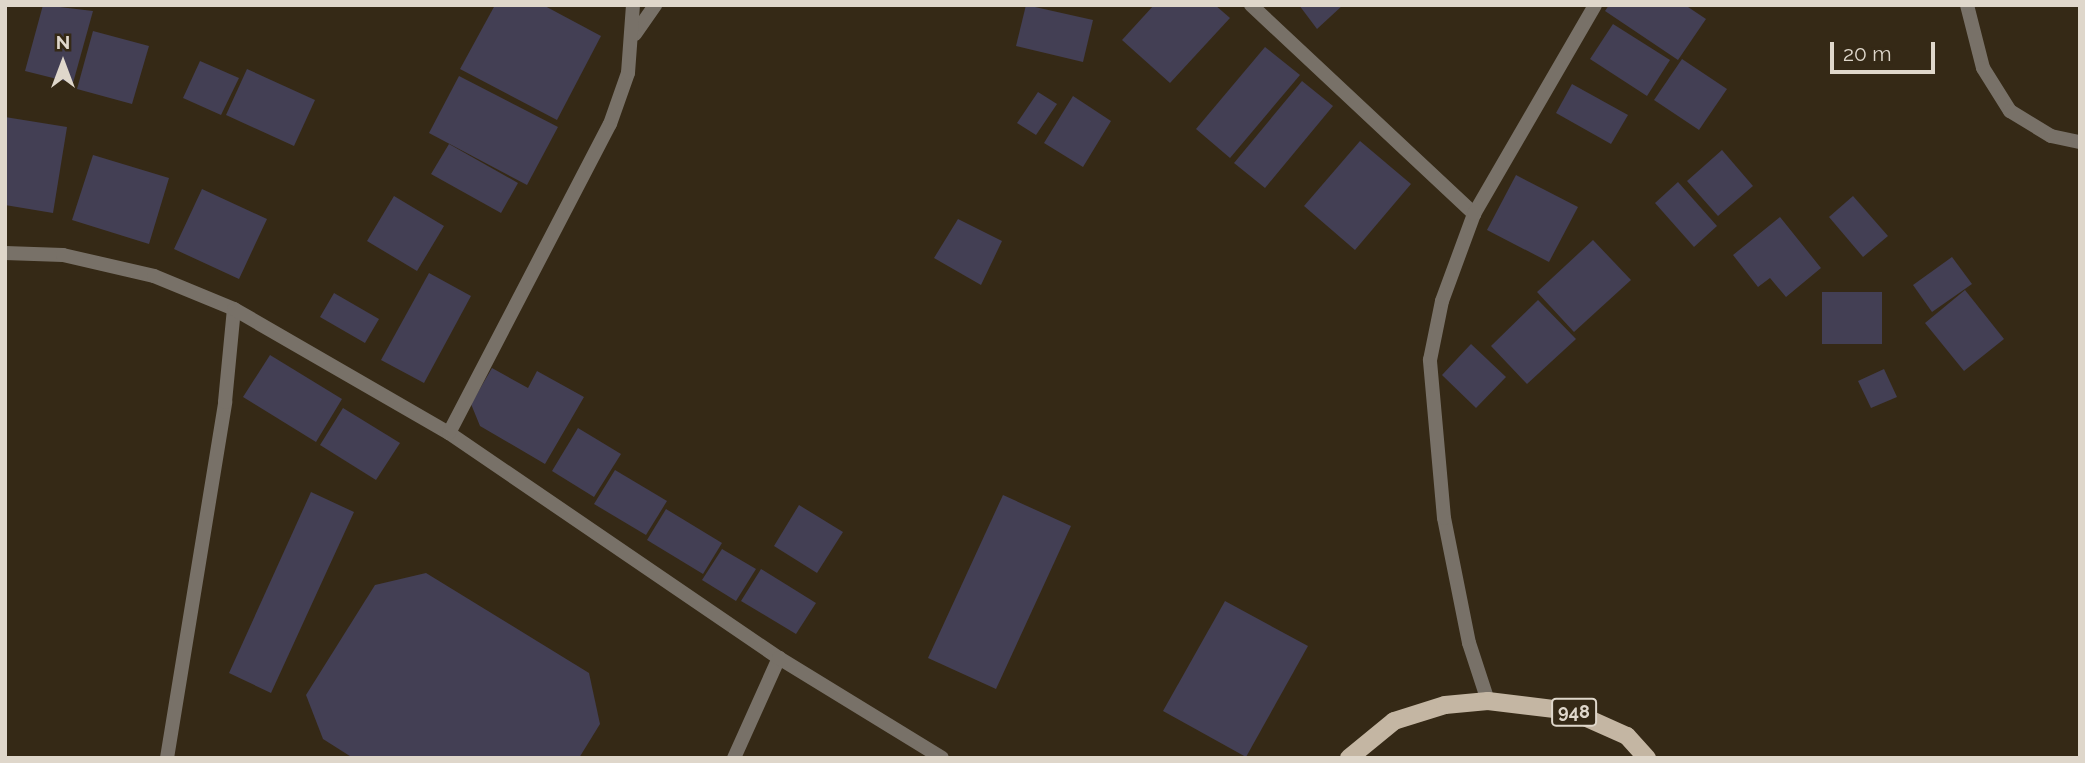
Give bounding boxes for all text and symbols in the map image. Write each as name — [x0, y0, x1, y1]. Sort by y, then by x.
north arrow — [28, 28, 98, 98]
scale bar — [1833, 28, 1938, 72]
text: N — [56, 31, 70, 53]
text: 20 m — [1843, 41, 1891, 66]
road number: 948 — [1550, 698, 1598, 726]

